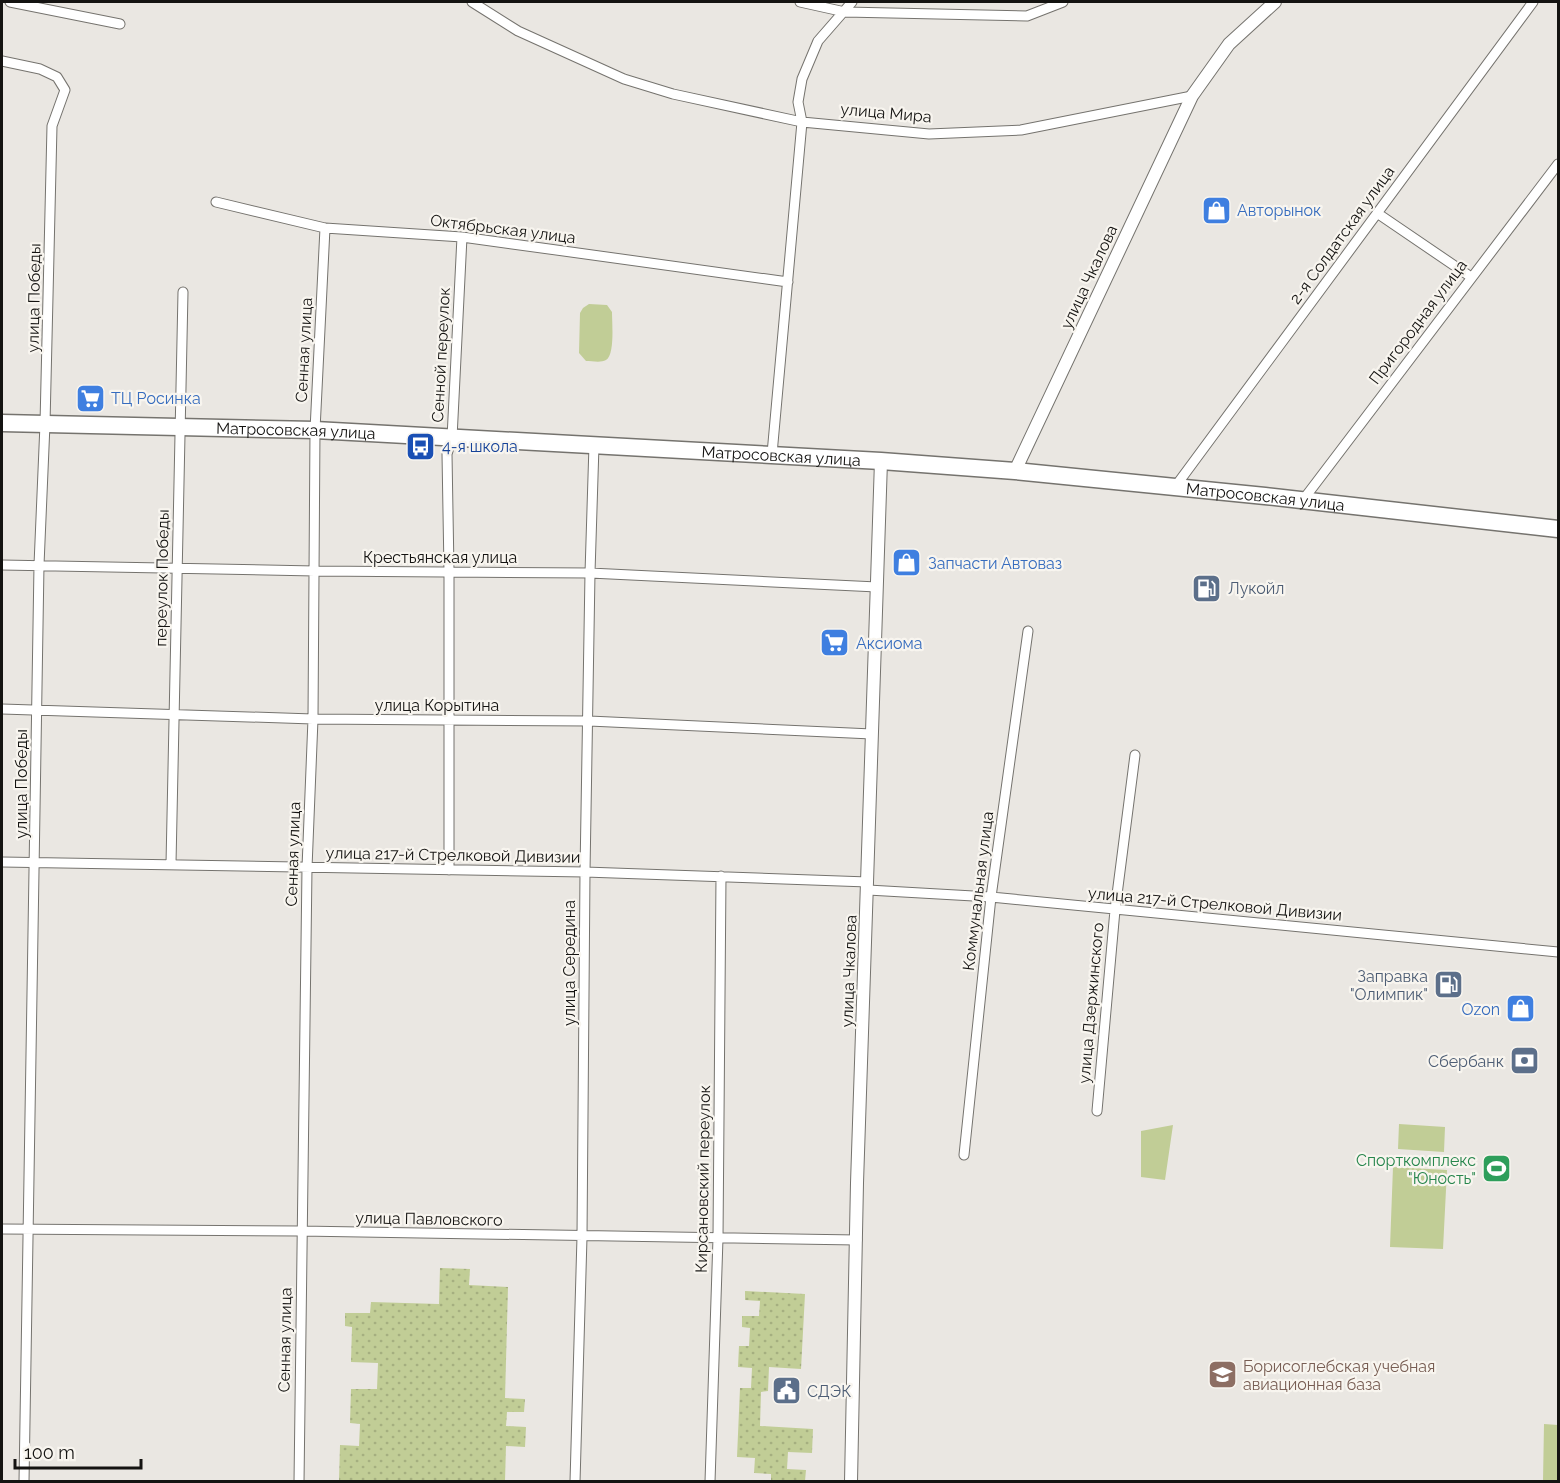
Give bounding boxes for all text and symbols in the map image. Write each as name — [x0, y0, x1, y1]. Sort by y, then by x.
street label: улица Мира — [840, 100, 932, 126]
street label: 2-я Солдатская улица — [1286, 162, 1398, 308]
shop icon: Авторынок — [1200, 194, 1232, 226]
place label: Авторынок — [1237, 201, 1321, 220]
street label: Октябрьская улица — [429, 211, 577, 247]
street label: улица Чкалова — [1057, 222, 1121, 332]
street label: улица Победы — [24, 243, 44, 353]
street label: Пригородная улица — [1365, 256, 1471, 388]
street label: Сенной переулок — [428, 287, 454, 423]
street label: Сенная улица — [292, 297, 316, 403]
supermarket icon: ТЦ Росинка — [74, 382, 106, 414]
place label: ТЦ Росинка — [111, 389, 201, 408]
street label: Матросовская улица — [216, 418, 376, 443]
bus stop icon: 4-я школа — [405, 430, 437, 462]
place label: 4-я школа — [442, 437, 518, 456]
street label: Матросовская улица — [701, 442, 861, 469]
street label: Матросовская улица — [1185, 479, 1346, 514]
street label: переулок Победы — [151, 509, 173, 647]
shop icon: Запчасти Автоваз — [891, 547, 923, 579]
street label: Крестьянская улица — [363, 548, 517, 567]
place label: Запчасти Автоваз — [928, 554, 1062, 573]
fuel station icon: Лукойл — [1191, 572, 1223, 604]
place label: Лукойл — [1228, 579, 1284, 598]
supermarket icon: Аксиома — [819, 627, 851, 659]
place label: Аксиома — [856, 634, 922, 653]
street label: улица Корытина — [375, 696, 499, 715]
street label: улица Победы — [12, 729, 31, 839]
street label: Сенная улица — [282, 801, 304, 907]
street label: Коммунальная улица — [959, 810, 997, 972]
street label: улица 217-й Стрелковой Дивизии — [325, 843, 581, 867]
street label: улица 217-й Стрелковой Дивизии — [1087, 883, 1343, 925]
street label: улица Середина — [560, 900, 579, 1026]
street label: улица Чкалова — [838, 914, 860, 1028]
street label: улица Дзержинского — [1074, 922, 1108, 1084]
place label: Заправка "Олимпик" — [1350, 967, 1428, 1004]
fuel station icon: Заправка "Олимпик" — [1433, 969, 1465, 1001]
shop icon: Ozon — [1505, 993, 1537, 1025]
place label: Ozon — [1461, 1000, 1500, 1019]
bank icon: Сбербанк — [1509, 1045, 1541, 1077]
place label: Сбербанк — [1428, 1052, 1504, 1071]
street label: Кирсановский переулок — [692, 1085, 714, 1273]
place label: Спорткомплекс "Юность" — [1356, 1151, 1476, 1188]
sports icon: Спорткомплекс "Юность" — [1481, 1153, 1513, 1185]
street label: улица Павловского — [355, 1208, 503, 1230]
street label: Сенная улица — [275, 1287, 295, 1393]
place label: Борисоглебская учебная авиационная база — [1243, 1357, 1435, 1394]
school or university icon: Борисоглебская учебная авиационная база — [1206, 1359, 1238, 1391]
public building icon: СДЭК — [770, 1375, 802, 1407]
place label: СДЭК — [807, 1382, 851, 1401]
scale bar — [15, 1432, 141, 1470]
text: 100 m — [24, 1442, 75, 1463]

